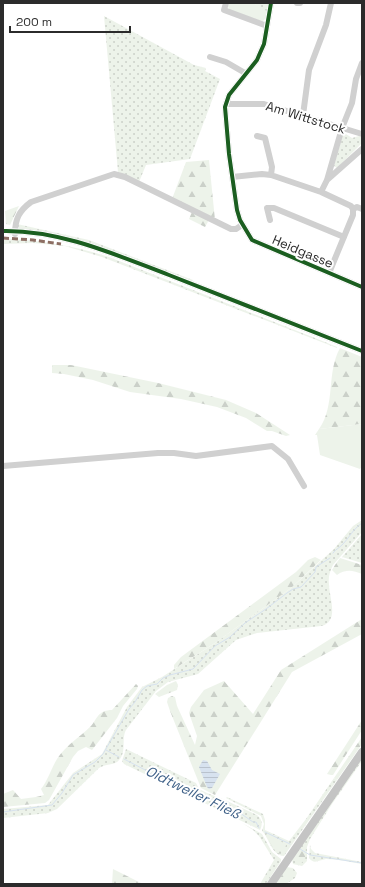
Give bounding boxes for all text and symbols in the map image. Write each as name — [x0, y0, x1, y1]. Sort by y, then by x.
scale bar — [10, 8, 130, 34]
text: 200 m — [16, 14, 52, 30]
street label: Am Wittstock — [264, 97, 348, 138]
street label: Heidgasse — [270, 231, 336, 272]
water label: Oidtweiler Fließ — [143, 761, 244, 823]

